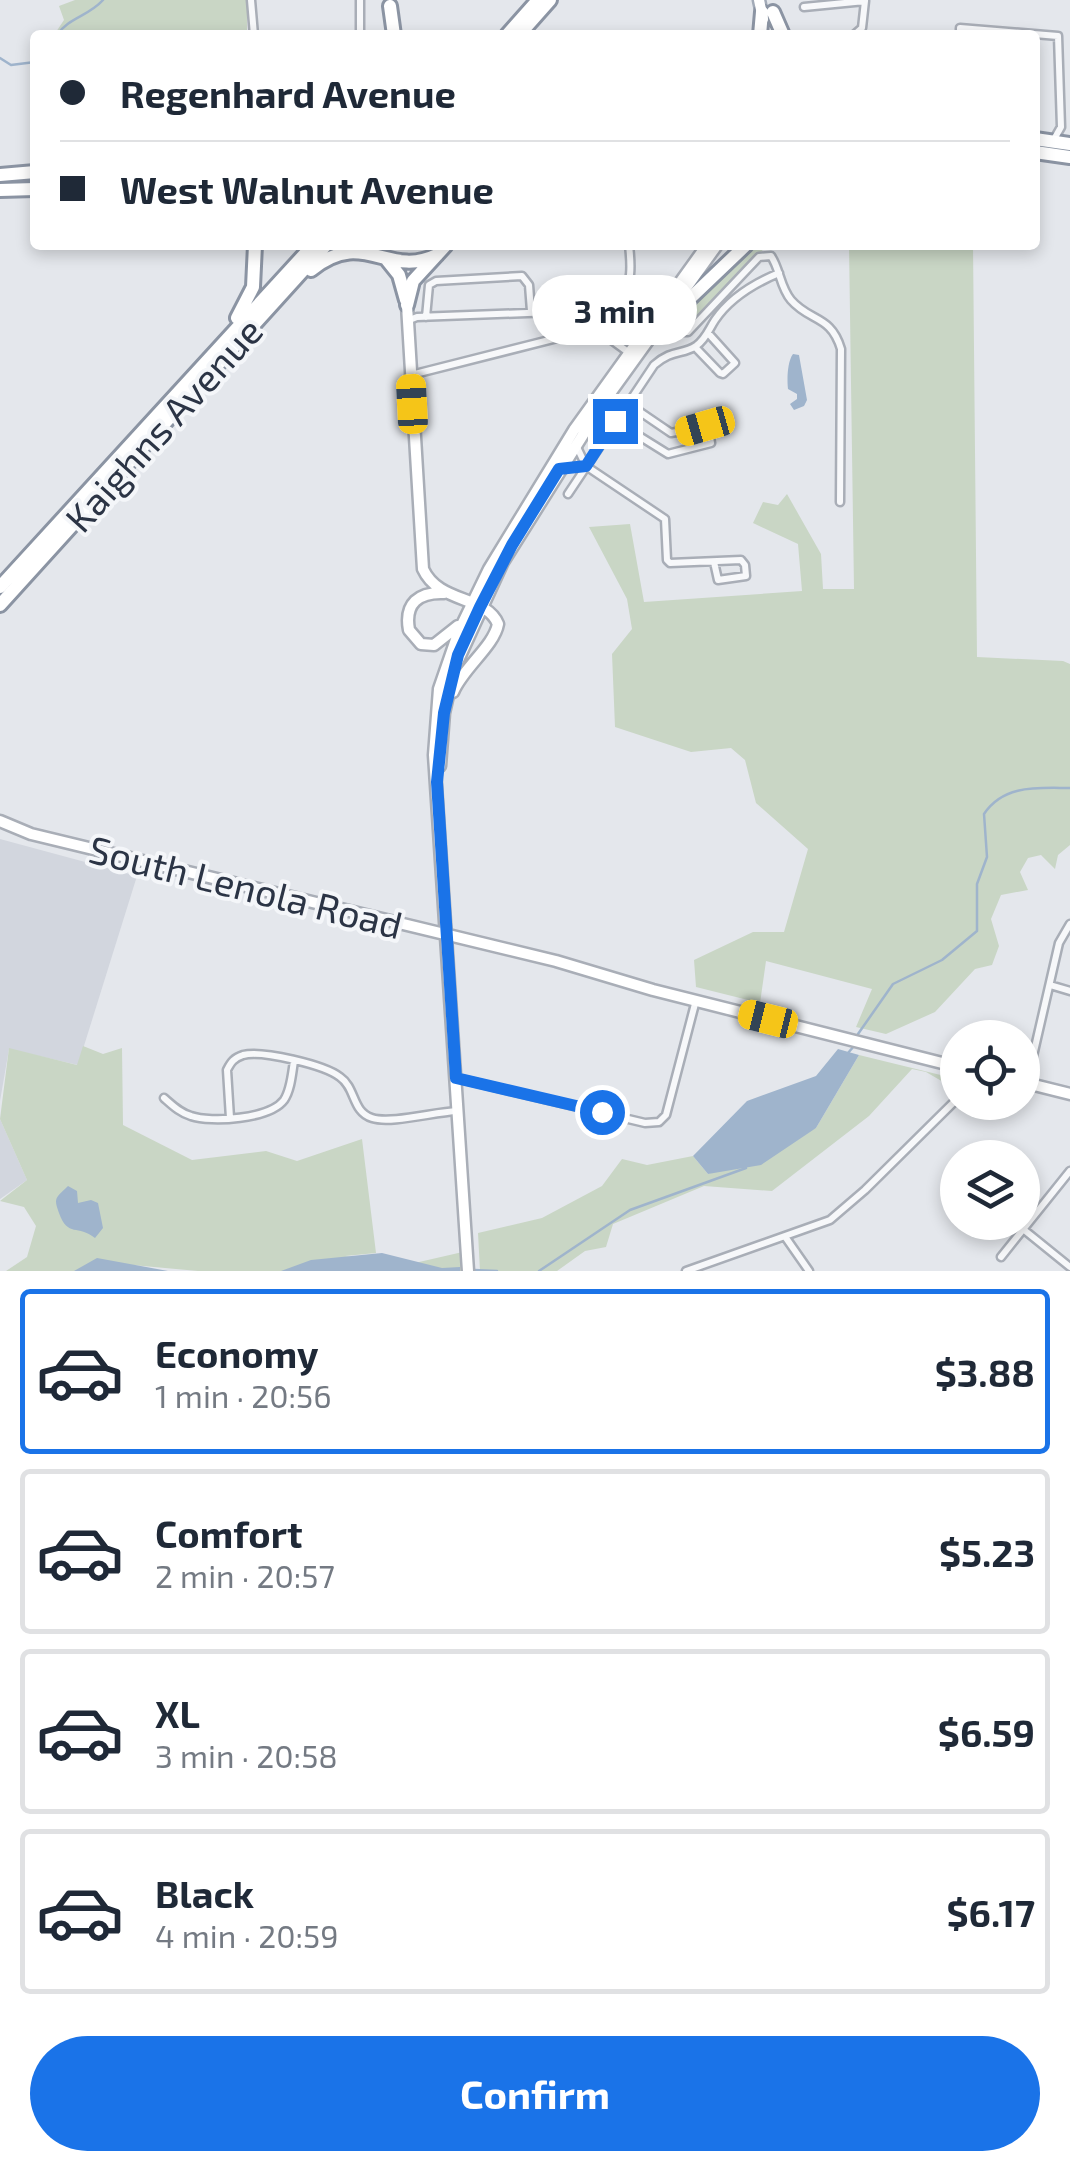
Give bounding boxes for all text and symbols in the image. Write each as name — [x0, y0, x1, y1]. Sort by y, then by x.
text: Regenhard Avenue — [120, 70, 456, 116]
text: West Walnut Avenue — [120, 166, 494, 212]
callout: 3 min — [532, 276, 698, 346]
text: 3 min — [574, 291, 655, 329]
street label: Kaighns Avenue — [55, 307, 271, 541]
car — [395, 373, 429, 435]
route end — [593, 399, 638, 444]
car — [672, 403, 738, 449]
street label: South Lenola Road — [85, 825, 407, 947]
car — [735, 997, 801, 1041]
map controls — [940, 1020, 1040, 1240]
button: locate — [940, 1020, 1040, 1120]
route start — [580, 1090, 625, 1135]
button: layers — [940, 1140, 1040, 1240]
icon: car — [35, 1327, 125, 1417]
text: Economy — [155, 1330, 319, 1376]
text: $3.88 — [935, 1349, 1035, 1395]
text: 1 min · 20:56 — [155, 1376, 332, 1414]
icon: car — [35, 1507, 125, 1597]
text: Comfort — [155, 1510, 303, 1556]
text: $5.23 — [939, 1529, 1035, 1575]
text: 2 min · 20:57 — [155, 1556, 335, 1594]
icon: car — [35, 1687, 125, 1777]
text: XL — [155, 1690, 200, 1736]
text: $6.59 — [938, 1709, 1035, 1755]
text: 3 min · 20:58 — [155, 1736, 338, 1774]
icon: car — [35, 1867, 125, 1957]
text: Black — [155, 1870, 254, 1916]
text: $6.17 — [946, 1889, 1035, 1935]
text: 4 min · 20:59 — [155, 1916, 339, 1954]
button: Confirm — [30, 2036, 1040, 2151]

